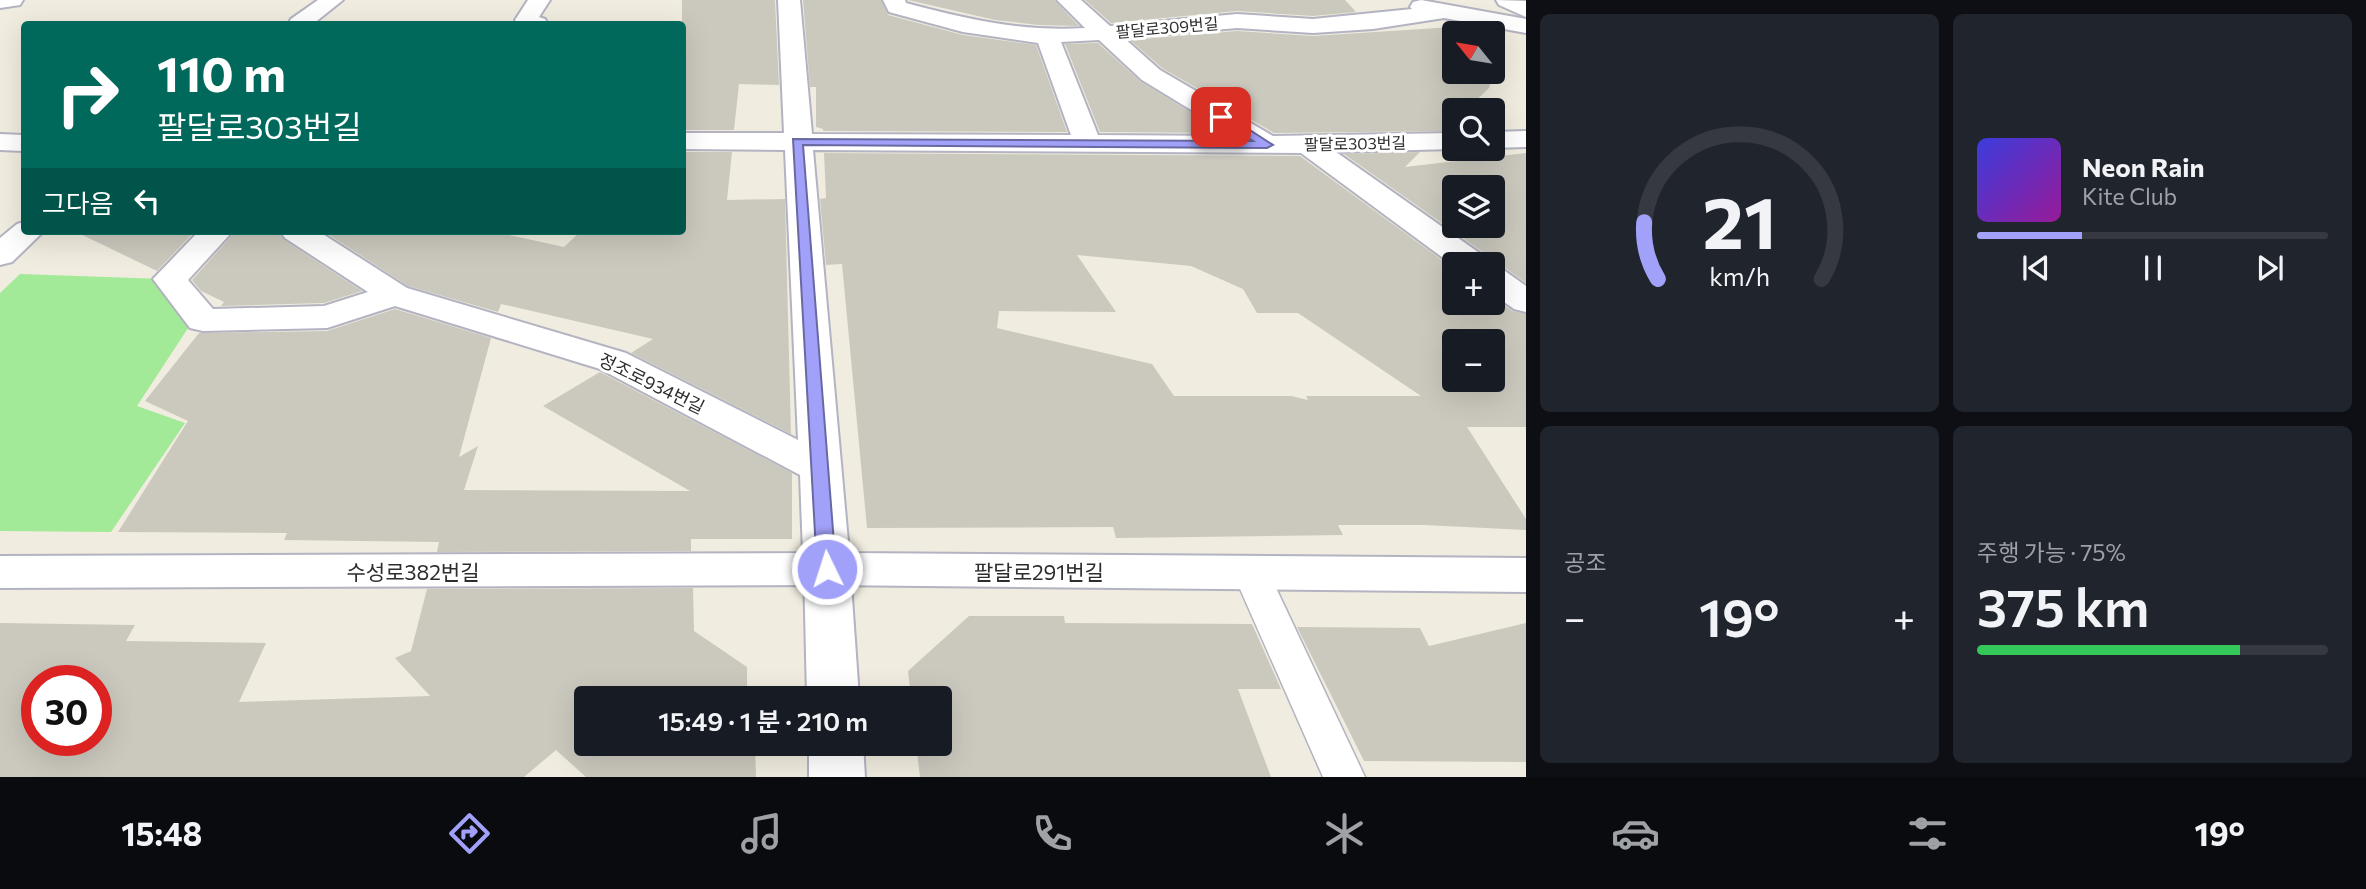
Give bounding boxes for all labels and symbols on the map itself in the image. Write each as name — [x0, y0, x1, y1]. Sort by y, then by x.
street label: 팔달로309번길 — [1115, 13, 1219, 41]
north arrow — [1442, 21, 1505, 84]
pin — [1191, 87, 1251, 147]
street label: 팔달로303번길 — [1304, 133, 1406, 153]
street label: 정조로934번길 — [596, 348, 708, 418]
position arrow — [790, 532, 864, 606]
street label: 수성로382번길 — [347, 559, 479, 584]
street label: 팔달로291번길 — [974, 559, 1104, 584]
speed limit sign: 30 — [21, 665, 112, 756]

